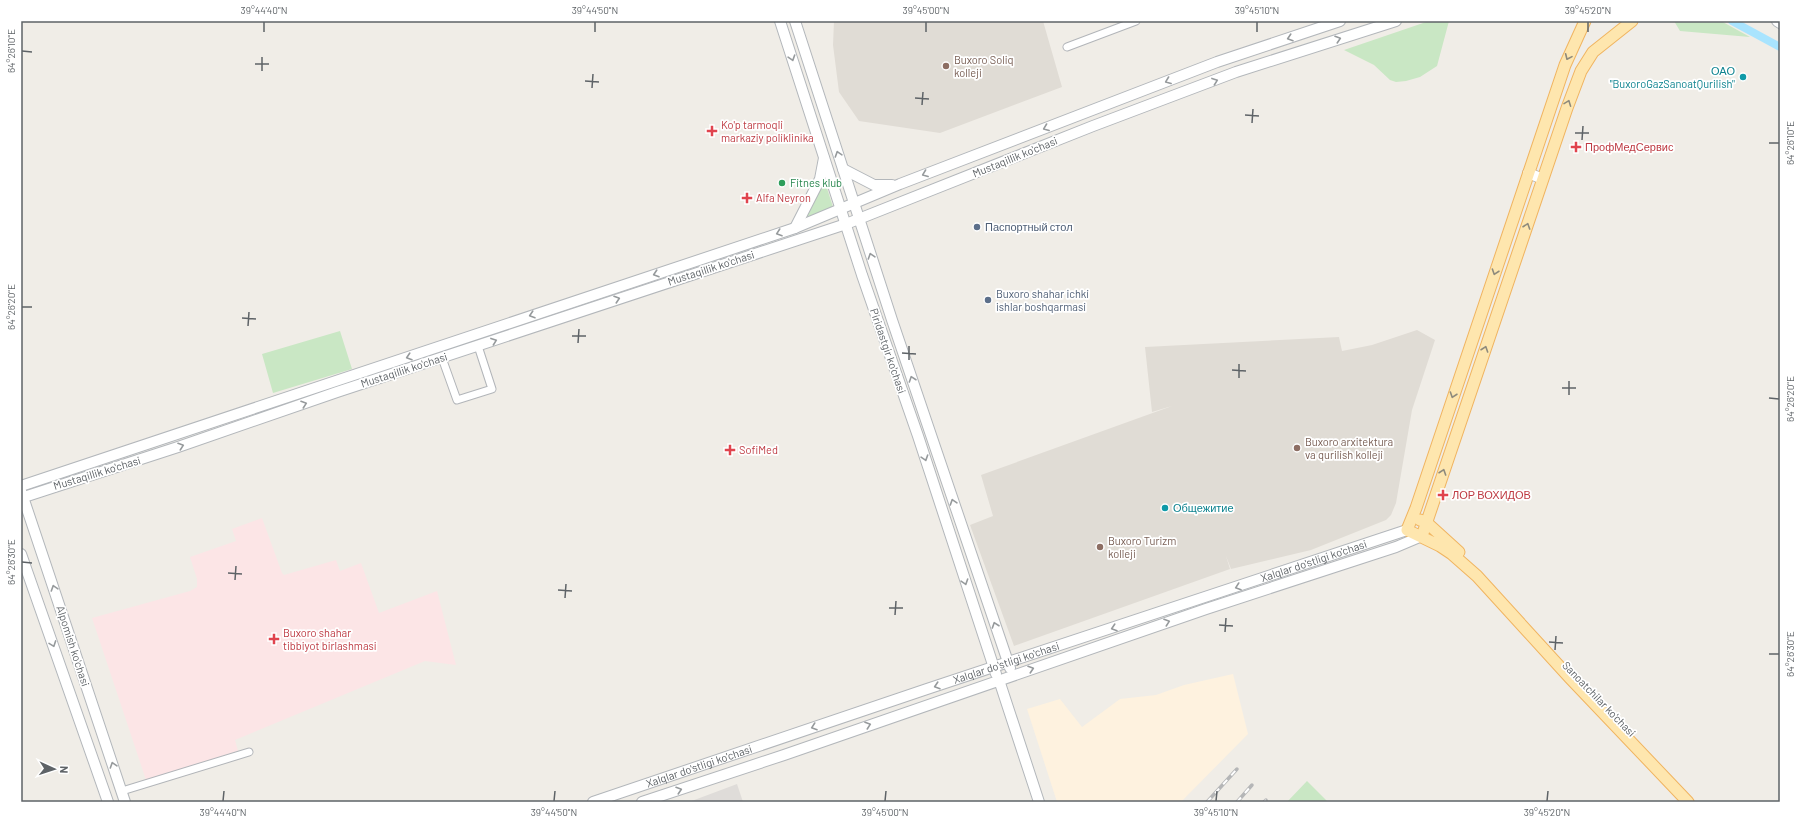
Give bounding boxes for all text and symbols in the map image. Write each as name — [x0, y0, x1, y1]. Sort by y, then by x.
text: 39°44'40"N — [241, 4, 287, 16]
text: 39°44'50"N — [572, 4, 618, 16]
text: 39°45'00"N — [903, 4, 949, 16]
text: 39°45'10"N — [1235, 4, 1279, 16]
text: 39°45'20"N — [1565, 4, 1611, 16]
text: 64°26'10"E — [5, 29, 17, 73]
one-way arrow — [1287, 33, 1294, 41]
one-way arrow — [1334, 36, 1341, 44]
place label: Buxoro Soliq kolleji — [954, 53, 1014, 79]
one-way arrow — [1565, 53, 1573, 60]
one-way arrow — [787, 54, 796, 61]
marker: Buxoro Soliq kolleji — [941, 61, 951, 71]
place label: ОАО "BuxoroGazSanoatQurilish" — [1610, 64, 1735, 90]
marker: ОАО "BuxoroGazSanoatQurilish" — [1738, 72, 1748, 82]
one-way arrow — [1164, 76, 1171, 84]
one-way arrow — [1211, 77, 1218, 85]
one-way arrow — [1564, 100, 1572, 107]
place label: Ko'p tarmoqli markaziy poliklinika — [721, 118, 814, 144]
text: 64°26'10"E — [1784, 121, 1796, 165]
one-way arrow — [1043, 123, 1050, 131]
marker: Ko'p tarmoqli markaziy poliklinika — [706, 125, 718, 137]
street label: Mustaqillik ko'chasi — [970, 133, 1059, 180]
place label: ПрофМедСервис — [1585, 140, 1674, 153]
marker: ПрофМедСервис — [1570, 141, 1582, 153]
one-way arrow — [834, 150, 843, 157]
one-way arrow — [922, 170, 929, 178]
place label: Fitnes klub — [790, 176, 842, 189]
marker: Fitnes klub — [777, 178, 787, 188]
place label: Alfa Neyron — [756, 191, 811, 204]
marker: Alfa Neyron — [741, 192, 753, 204]
place label: Паспортный стол — [985, 220, 1073, 233]
marker: Паспортный стол — [972, 222, 982, 232]
one-way arrow — [1522, 223, 1530, 230]
one-way arrow — [776, 228, 783, 237]
street label: Mustaqillik ko'chasi — [666, 247, 756, 288]
one-way arrow — [867, 252, 876, 259]
one-way arrow — [652, 269, 659, 278]
one-way arrow — [1491, 269, 1500, 276]
text: 64°26'20"E — [5, 284, 17, 330]
place label: Buxoro shahar ichki ishlar boshqarmasi — [996, 287, 1089, 313]
one-way arrow — [613, 295, 620, 304]
marker: Buxoro shahar ichki ishlar boshqarmasi — [983, 295, 993, 305]
street label: Piridastgir ko'chasi — [868, 306, 909, 395]
one-way arrow — [529, 310, 536, 319]
one-way arrow — [490, 337, 497, 345]
one-way arrow — [1480, 346, 1488, 353]
street label: Mustaqillik ko'chasi — [359, 349, 449, 390]
one-way arrow — [406, 352, 413, 360]
one-way arrow — [908, 376, 917, 383]
text: 64°26'20"E — [1784, 376, 1796, 422]
one-way arrow — [1450, 392, 1458, 399]
one-way arrow — [300, 400, 307, 408]
place label: Buxoro arxitektura va qurilish kolleji — [1305, 435, 1393, 461]
one-way arrow — [177, 442, 184, 451]
place label: SofiMed — [739, 443, 778, 456]
marker: Buxoro arxitektura va qurilish kolleji — [1292, 443, 1302, 453]
marker: SofiMed — [724, 444, 736, 456]
street label: Mustaqillik ko'chasi — [52, 453, 142, 492]
one-way arrow — [920, 455, 929, 462]
one-way arrow — [1438, 469, 1446, 476]
place label: ЛОР ВОХИДОВ — [1452, 488, 1531, 501]
marker: ЛОР ВОХИДОВ — [1437, 489, 1449, 501]
one-way arrow — [949, 499, 958, 506]
place label: Общежитие — [1173, 501, 1234, 514]
marker: Общежитие — [1160, 503, 1170, 513]
place label: Buxoro Turizm kolleji — [1108, 534, 1176, 560]
street label: Xalqlar do'stligi ko'chasi — [1259, 537, 1369, 584]
text: 64°26'30"E — [5, 539, 17, 585]
marker: Buxoro Turizm kolleji — [1095, 542, 1105, 552]
one-way arrow — [961, 578, 969, 585]
one-way arrow — [1234, 582, 1241, 590]
one-way arrow — [51, 585, 59, 592]
street label: Alpomish ko'chasi — [54, 604, 93, 688]
one-way arrow — [1163, 619, 1170, 627]
one-way arrow — [991, 622, 999, 629]
one-way arrow — [1111, 623, 1118, 632]
place label: Buxoro shahar tibbiyot birlashmasi — [283, 626, 377, 652]
text: 64°26'30"E — [1784, 631, 1796, 677]
marker: Buxoro shahar tibbiyot birlashmasi — [268, 633, 280, 645]
street label: Xalqlar do'stligi ko'chasi — [951, 639, 1061, 686]
one-way arrow — [48, 640, 57, 647]
street label: Sanoatchilar ko'chasi — [1560, 658, 1639, 739]
one-way arrow — [1027, 665, 1034, 674]
one-way arrow — [934, 681, 941, 689]
one-way arrow — [864, 722, 871, 730]
one-way arrow — [811, 723, 818, 731]
street label: Xalqlar do'stligi ko'chasi — [644, 742, 754, 790]
north arrow — [34, 749, 74, 789]
one-way arrow — [109, 762, 118, 769]
text: N — [58, 766, 71, 774]
one-way arrow — [675, 786, 682, 794]
text: 39°44'40"N — [200, 806, 246, 818]
text: 39°44'50"N — [531, 806, 577, 818]
text: 39°45'00"N — [862, 806, 908, 818]
text: 39°45'10"N — [1194, 806, 1238, 818]
text: 39°45'20"N — [1524, 806, 1570, 818]

